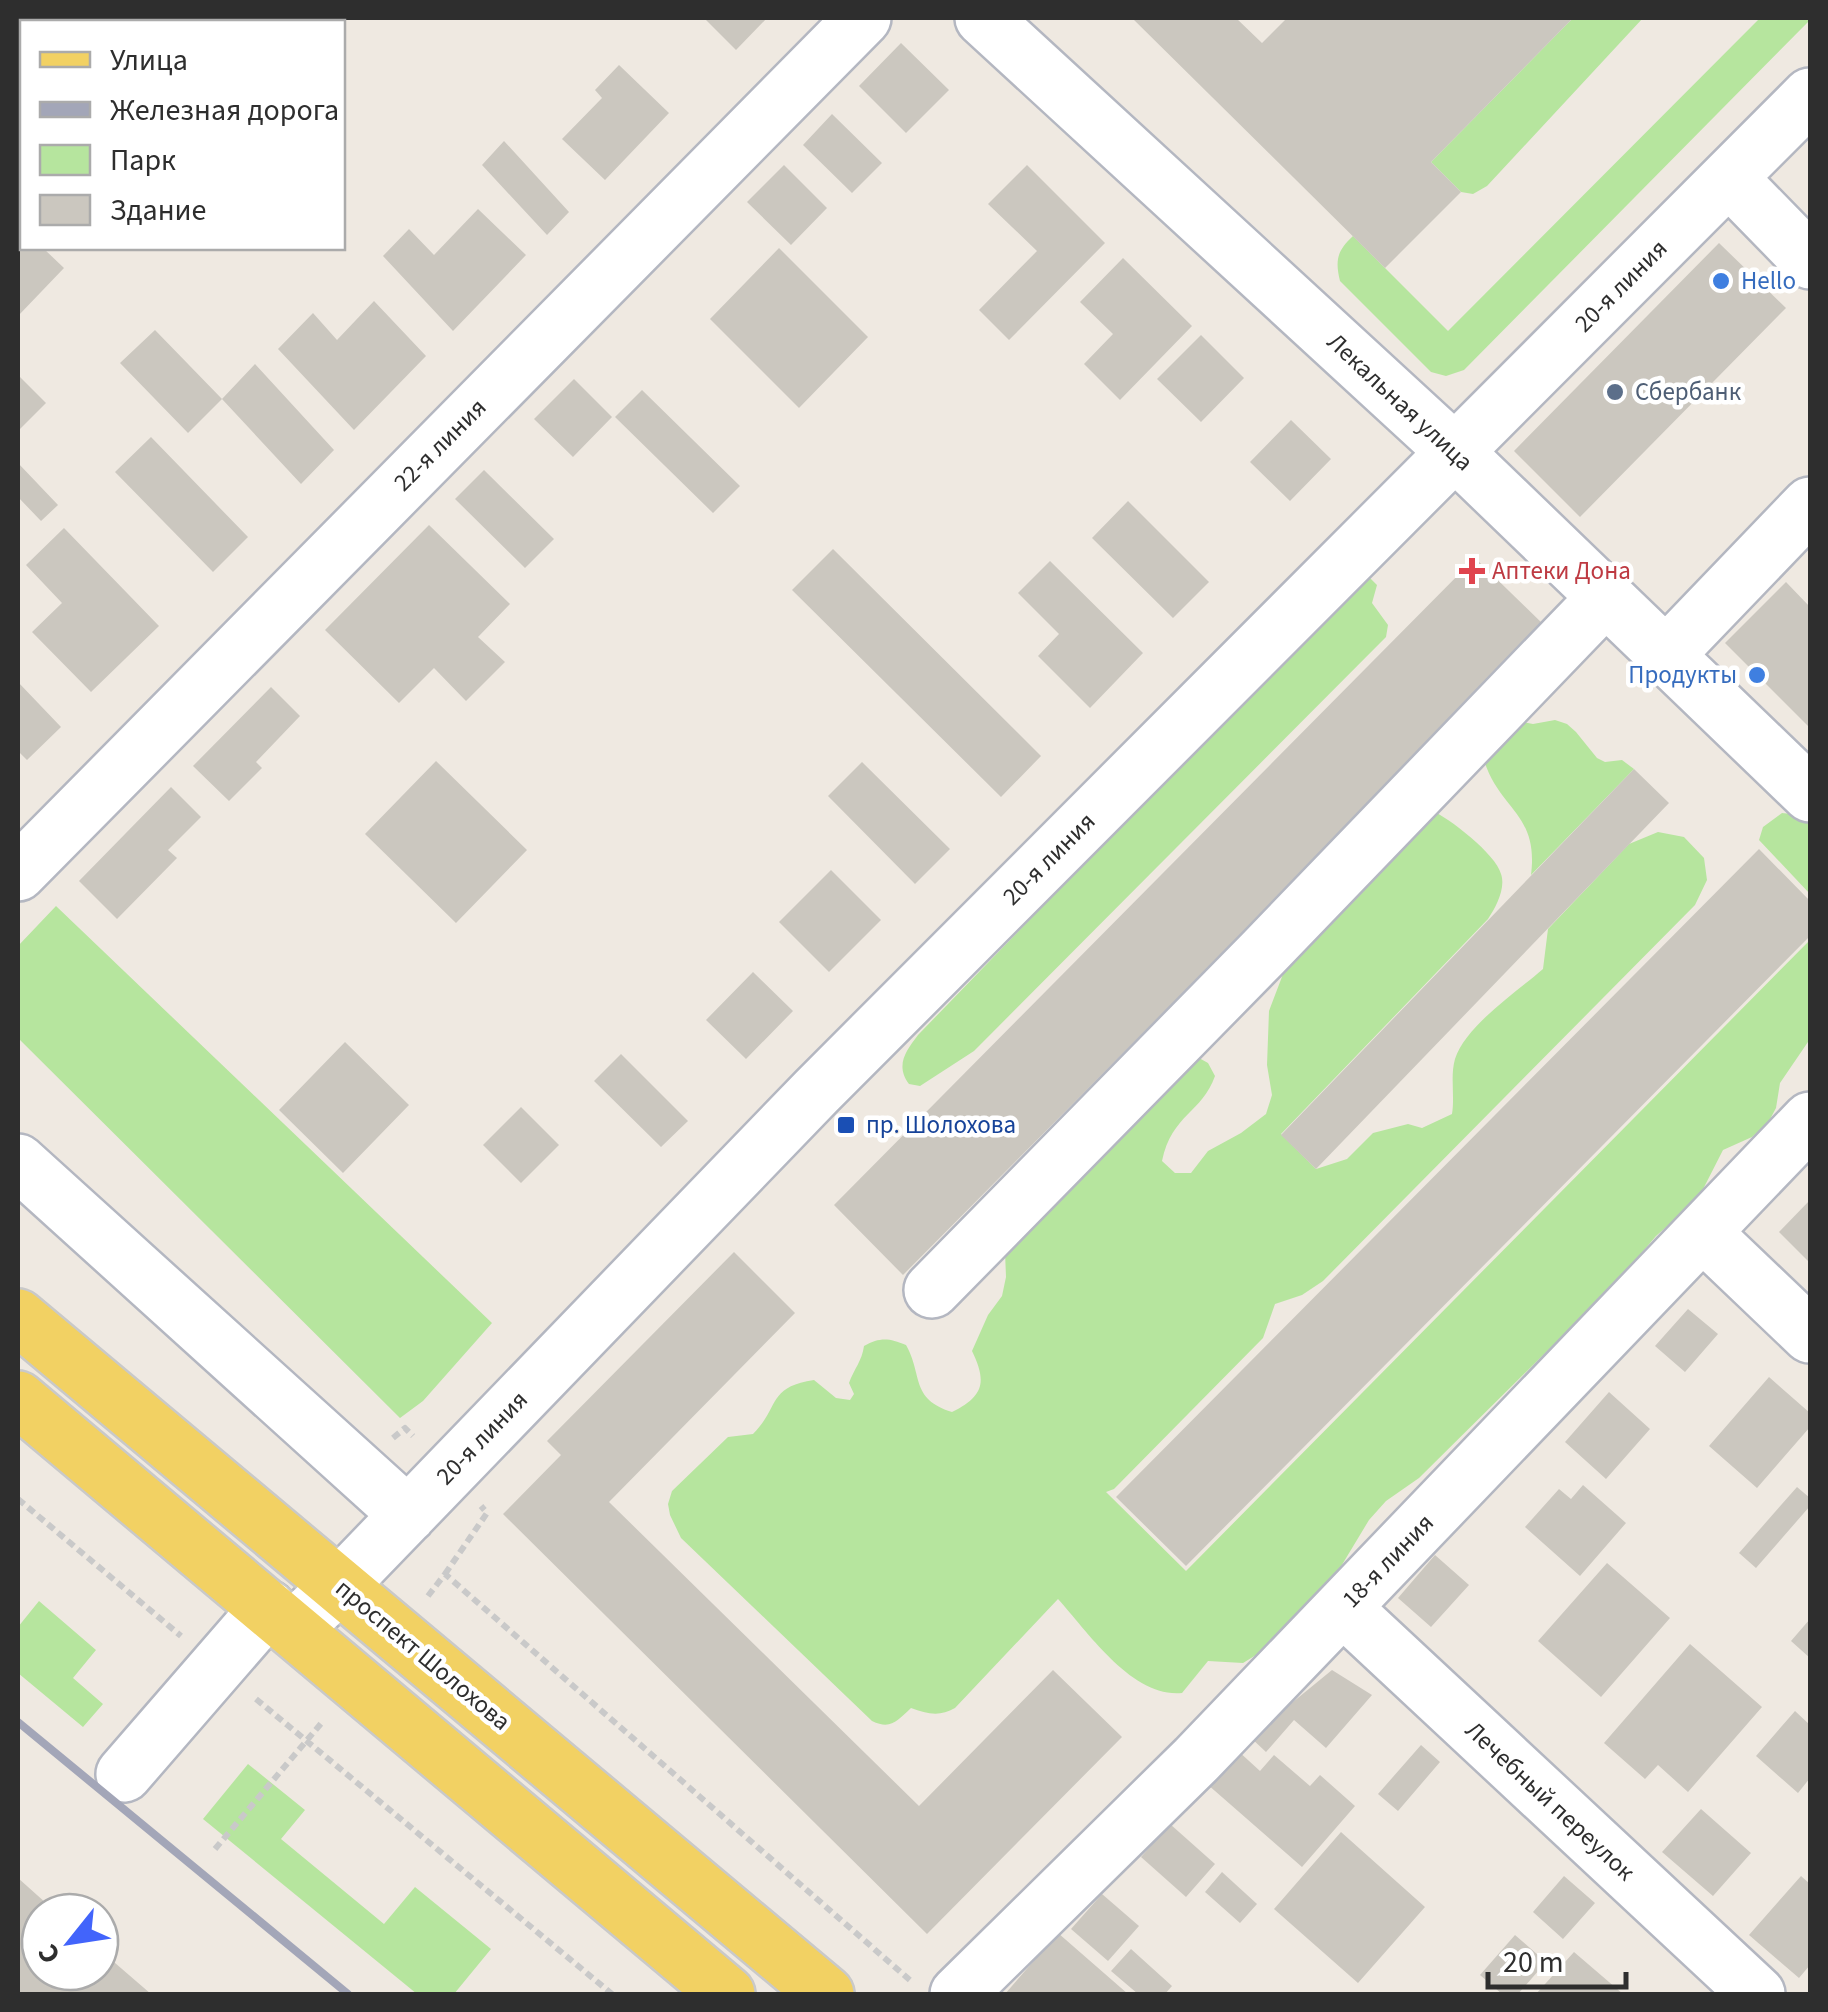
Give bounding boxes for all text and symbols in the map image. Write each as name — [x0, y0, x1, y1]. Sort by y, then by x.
legend — [20, 20, 345, 250]
text: Улица — [110, 39, 188, 82]
text: Железная дорога — [110, 89, 339, 132]
text: Парк — [110, 139, 176, 182]
text: Здание — [110, 189, 206, 232]
street label: 20-я линия — [1566, 231, 1676, 341]
place label: Hello — [1741, 263, 1796, 299]
marker: Hello — [1710, 270, 1732, 292]
street label: Лекальная улица — [1319, 325, 1481, 479]
place label: Сбербанк — [1635, 374, 1742, 410]
marker: Сбербанк — [1604, 381, 1626, 403]
street label: 22-я линия — [385, 390, 495, 500]
place label: Аптеки Дона — [1492, 553, 1631, 589]
marker: Аптеки Дона — [1461, 560, 1483, 582]
place label: Продукты — [1628, 657, 1737, 693]
marker: Продукты — [1746, 664, 1768, 686]
street label: 20-я линия — [994, 804, 1104, 914]
place label: пр. Шолохова — [866, 1107, 1016, 1143]
marker: пр. Шолохова — [835, 1114, 857, 1136]
street label: 20-я линия — [428, 1383, 536, 1493]
street label: 18-я линия — [1334, 1506, 1442, 1616]
street label: проспект Шолохова — [328, 1571, 518, 1739]
street label: Лечебный переулок — [1457, 1713, 1643, 1890]
north arrow — [20, 1892, 120, 1992]
scale bar — [1488, 1927, 1626, 1989]
text: С — [28, 1937, 71, 1971]
text: 20 m — [1503, 1941, 1564, 1984]

